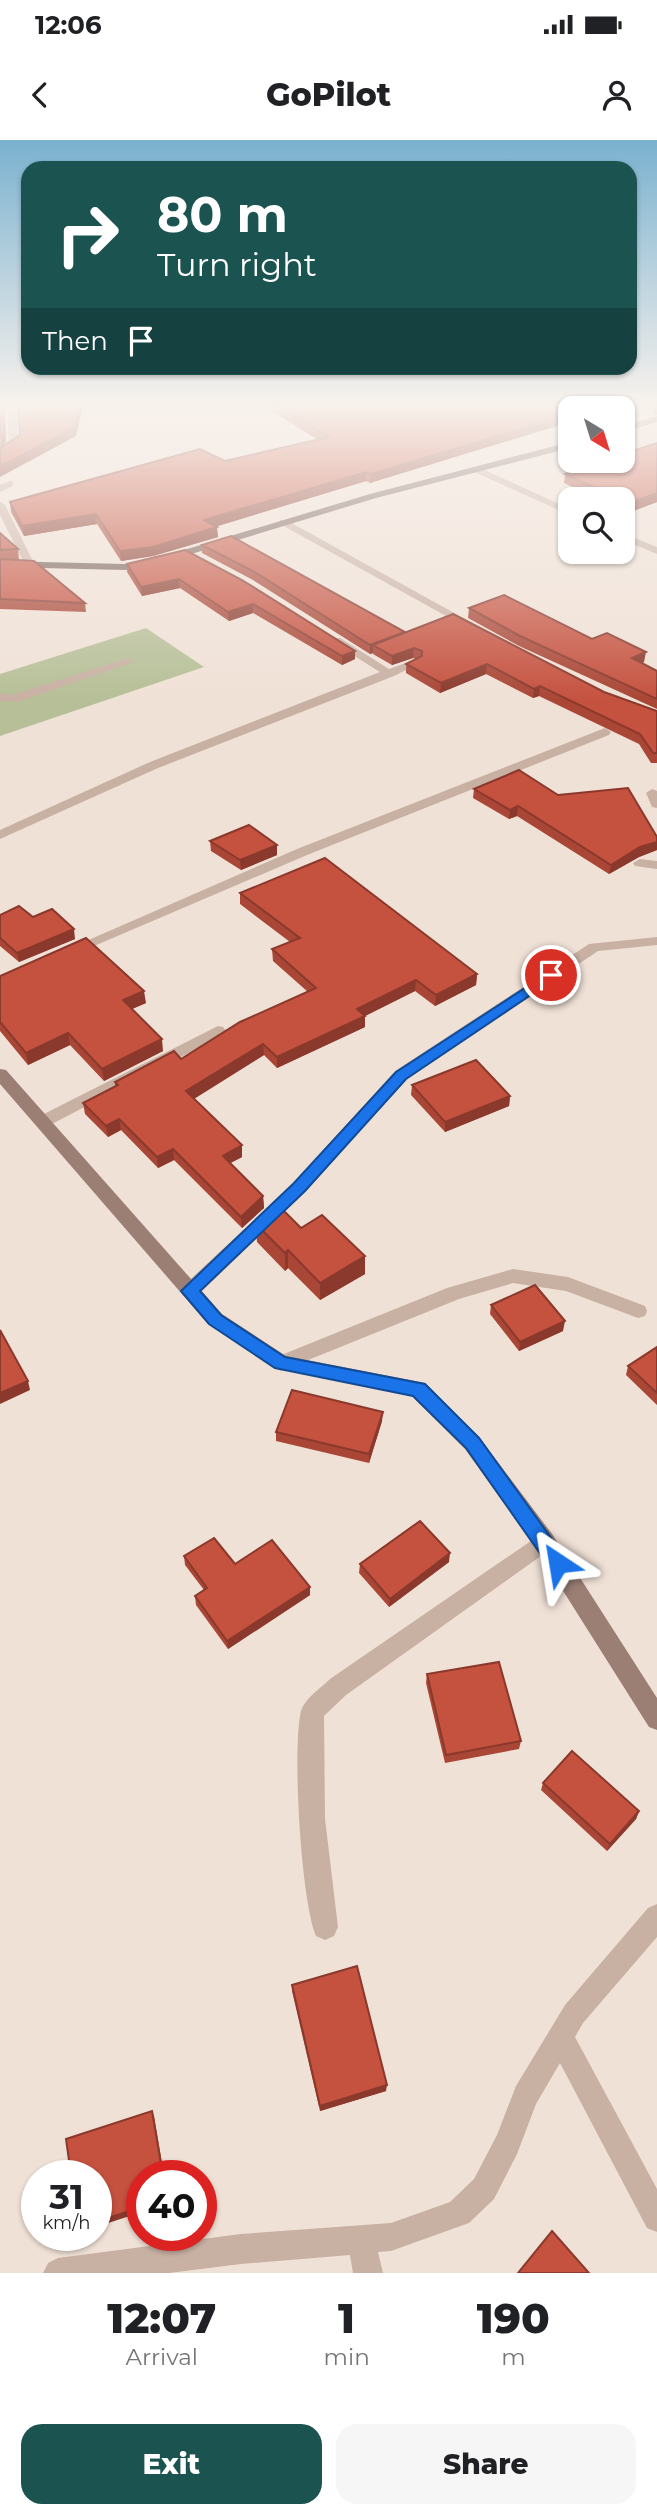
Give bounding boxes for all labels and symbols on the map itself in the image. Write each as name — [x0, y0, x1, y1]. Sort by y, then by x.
north arrow — [558, 396, 635, 472]
pin — [521, 945, 581, 1005]
position arrow — [521, 1526, 595, 1600]
speed limit sign: 40 — [126, 2160, 217, 2251]

